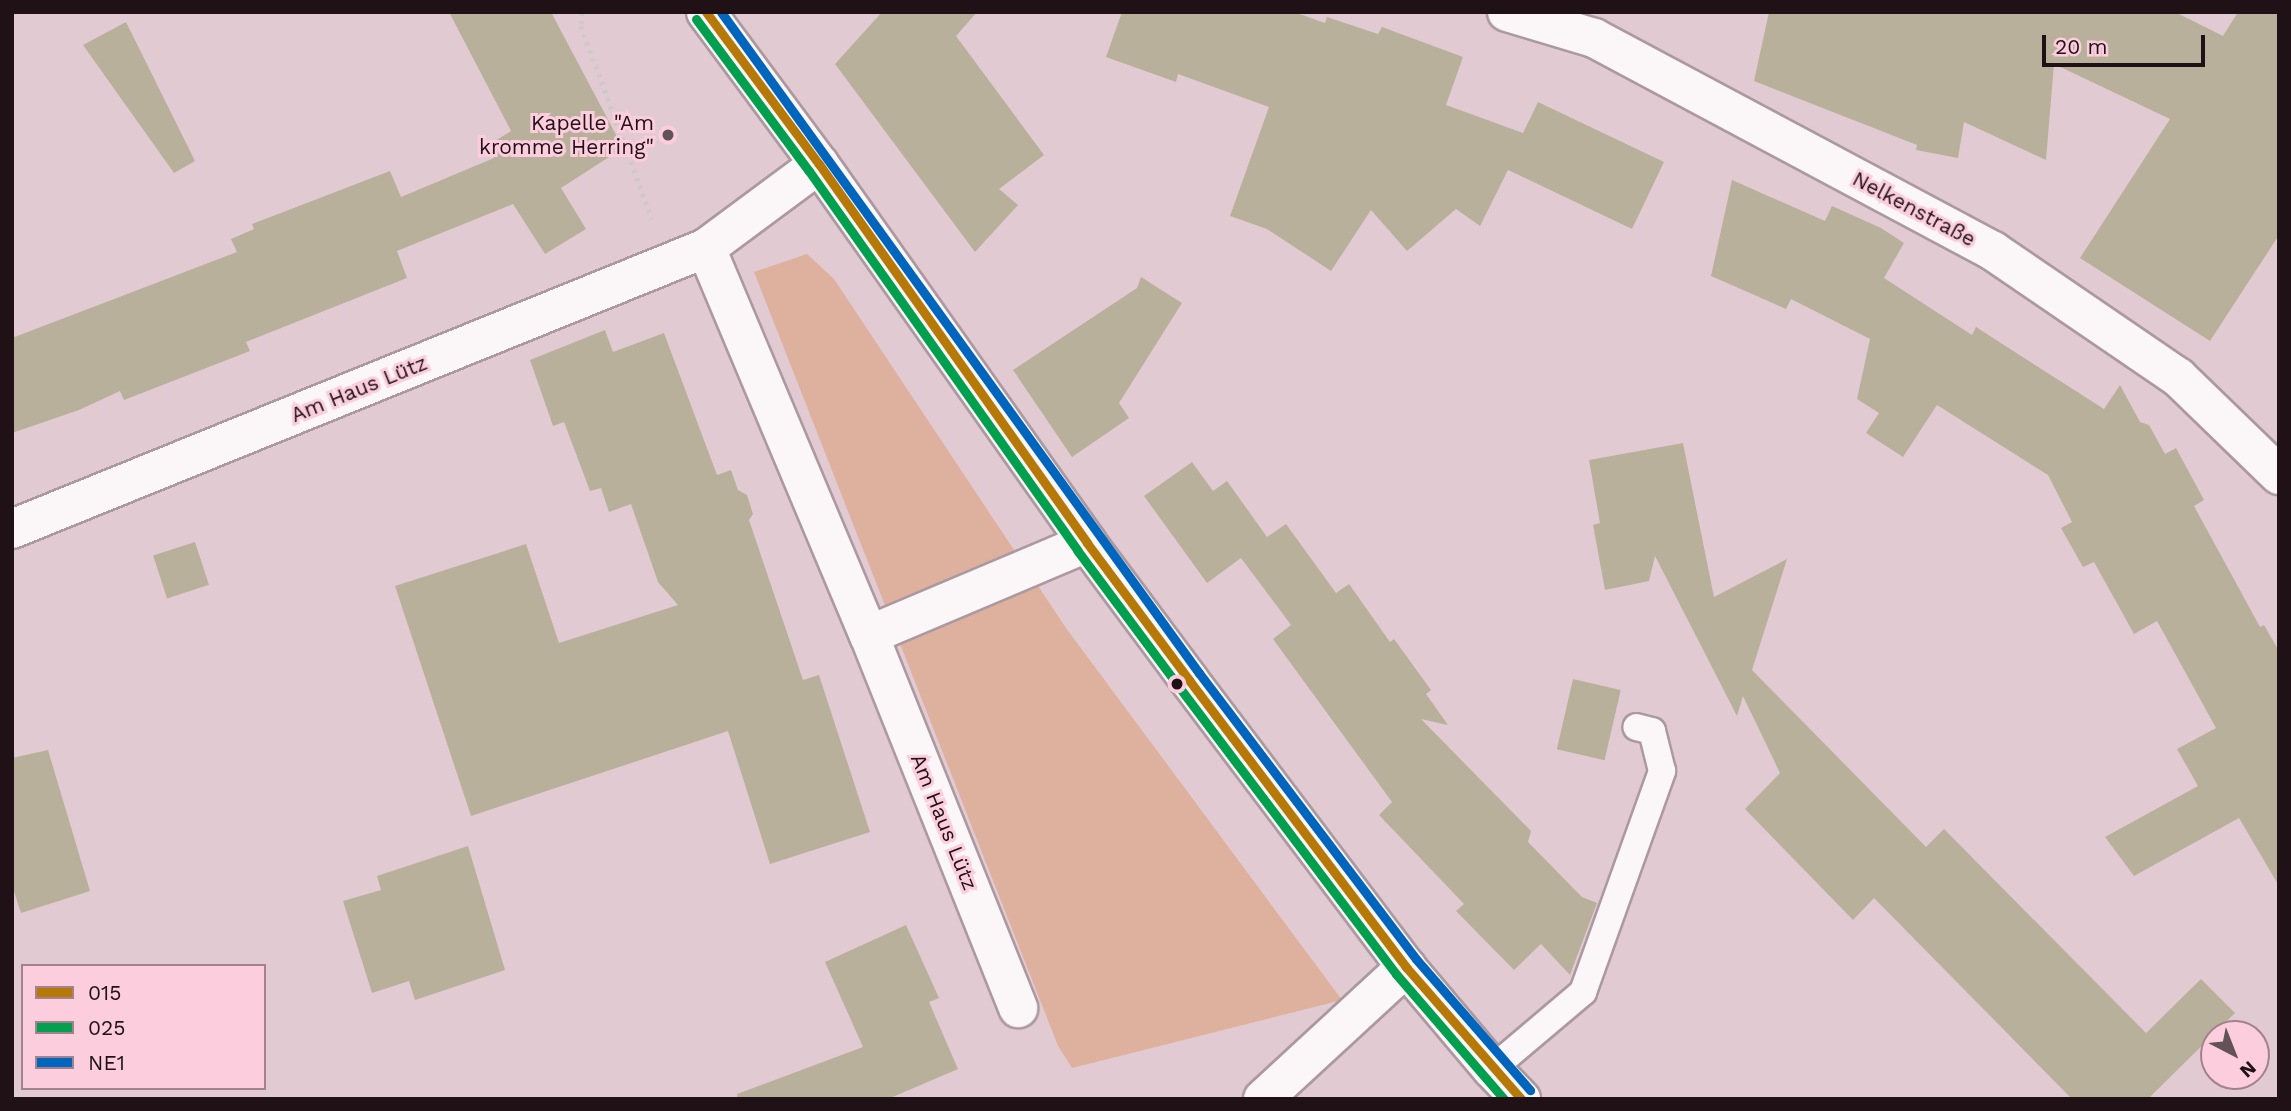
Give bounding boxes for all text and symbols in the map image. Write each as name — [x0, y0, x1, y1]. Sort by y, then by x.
scale bar — [2046, 21, 2209, 65]
text: 20 m — [2055, 34, 2107, 59]
place label: Kapelle "Am kromme Herring" — [479, 110, 654, 160]
marker: Kapelle "Am kromme Herring" — [660, 127, 676, 143]
street label: Nelkenstraße — [1848, 166, 1980, 252]
street label: Am Haus Lütz — [287, 350, 431, 428]
unlabelled marker — [1170, 677, 1184, 691]
street label: Am Haus Lütz — [905, 750, 983, 894]
legend — [21, 964, 266, 1090]
text: 015 — [88, 980, 121, 1005]
text: 025 — [88, 1015, 126, 1040]
north arrow — [2200, 1020, 2270, 1090]
text: NE1 — [88, 1050, 125, 1075]
text: N — [2235, 1056, 2261, 1083]

